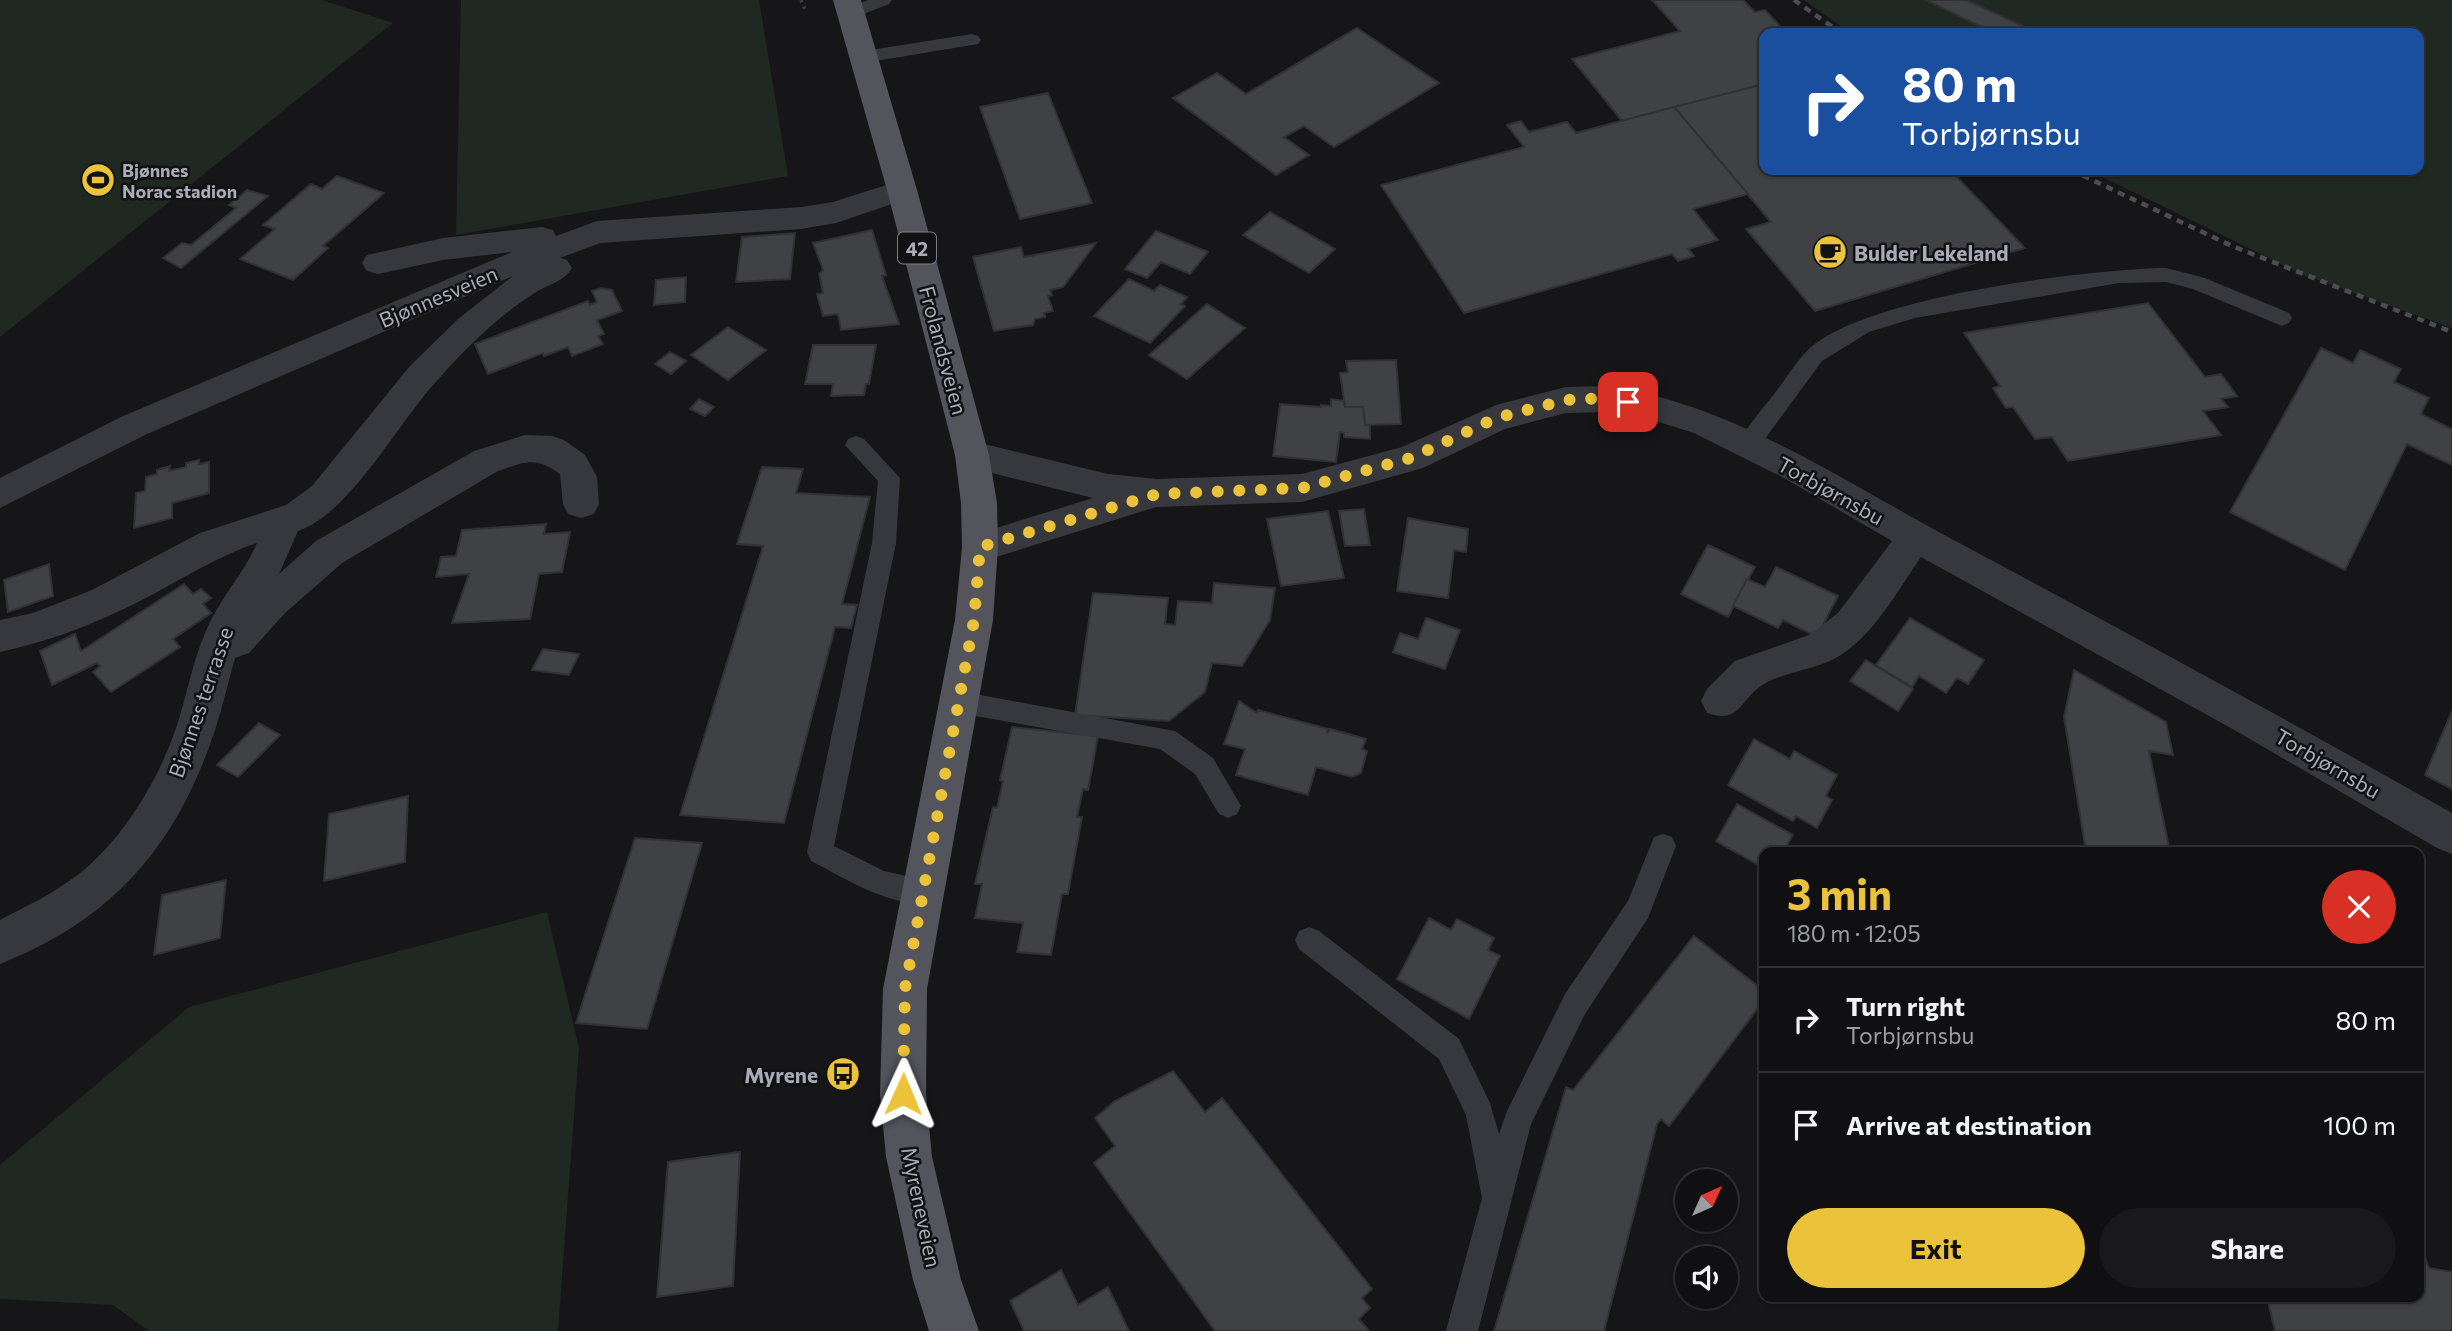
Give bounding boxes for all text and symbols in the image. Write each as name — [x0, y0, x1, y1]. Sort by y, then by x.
text: 80 m — [1902, 52, 2017, 112]
icon: right — [1787, 56, 1878, 147]
text: Torbjørnsbu — [1902, 112, 2081, 152]
place label: Bjønnes Norac stadion — [122, 159, 237, 202]
sports icon: Bjønnes Norac stadion — [79, 161, 117, 199]
road number: 42 — [898, 232, 936, 264]
cafe icon: Bulder Lekeland — [1811, 233, 1849, 271]
place label: Bulder Lekeland — [1854, 240, 2009, 265]
street label: Bjønnesveien — [375, 260, 501, 332]
street label: Frolandsveien — [915, 283, 973, 417]
pin — [1598, 372, 1658, 432]
icon: arrive — [1609, 383, 1647, 421]
street label: Torbjørnsbu — [1774, 451, 1888, 529]
street label: Bjønnes terrasse — [163, 624, 237, 780]
street label: Torbjørnsbu — [2271, 723, 2385, 803]
text: 3 min — [1787, 867, 1892, 919]
button: close — [2322, 870, 2396, 944]
text: 180 m · 12:05 — [1787, 919, 1921, 947]
text: Turn right — [1846, 990, 1965, 1021]
icon: right — [1787, 1001, 1825, 1039]
text: 80 m — [2336, 1004, 2396, 1035]
text: Torbjørnsbu — [1846, 1021, 1974, 1049]
bus stop icon: Myrene — [824, 1055, 862, 1093]
position arrow — [866, 1057, 940, 1131]
place label: Myrene — [744, 1062, 818, 1087]
icon: arrive — [1787, 1106, 1825, 1144]
text: Arrive at destination — [1846, 1109, 2092, 1140]
text: 100 m — [2323, 1109, 2396, 1140]
street label: Myreneveien — [897, 1145, 947, 1269]
north arrow — [1675, 1169, 1738, 1232]
map controls — [1675, 1169, 1738, 1309]
button: Exit — [1787, 1208, 2085, 1288]
button: Share — [2099, 1208, 2396, 1288]
button: sound — [1675, 1246, 1738, 1309]

